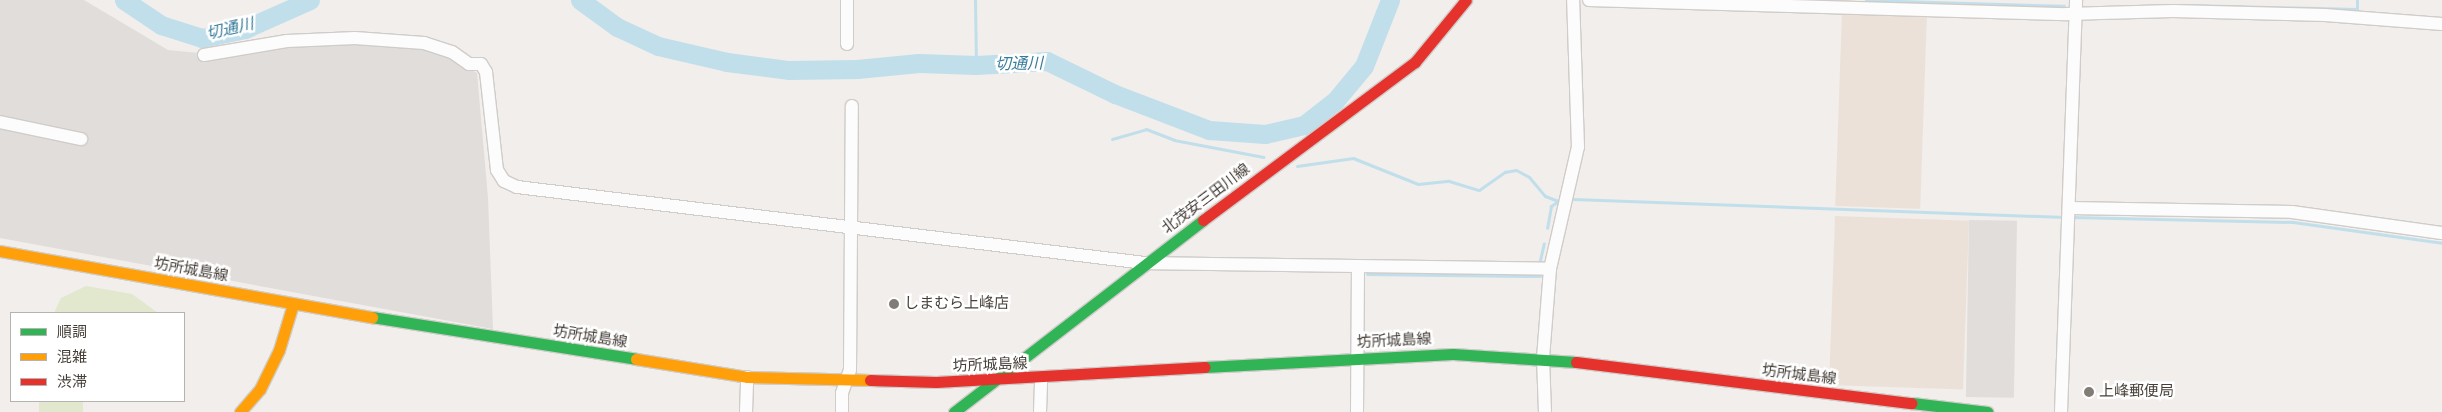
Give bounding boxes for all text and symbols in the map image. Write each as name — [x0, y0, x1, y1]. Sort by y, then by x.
water label: 切通川 — [204, 14, 256, 44]
water label: 切通川 — [995, 54, 1043, 74]
street label: 北茂安三田川線 — [1159, 160, 1253, 238]
street label: 坊所城島線 — [153, 255, 229, 285]
place label: しまむら上峰店 — [904, 295, 1009, 313]
marker: しまむら上峰店 — [888, 298, 900, 310]
legend — [10, 312, 185, 402]
text: 順調 — [57, 322, 87, 343]
street label: 坊所城島線 — [552, 322, 628, 352]
street label: 坊所城島線 — [1356, 330, 1432, 352]
text: 混雑 — [57, 347, 87, 368]
street label: 坊所城島線 — [952, 355, 1028, 375]
street label: 坊所城島線 — [1761, 361, 1837, 389]
text: 渋滞 — [57, 372, 87, 393]
place label: 上峰郵便局 — [2099, 383, 2174, 401]
marker: 上峰郵便局 — [2083, 386, 2095, 398]

